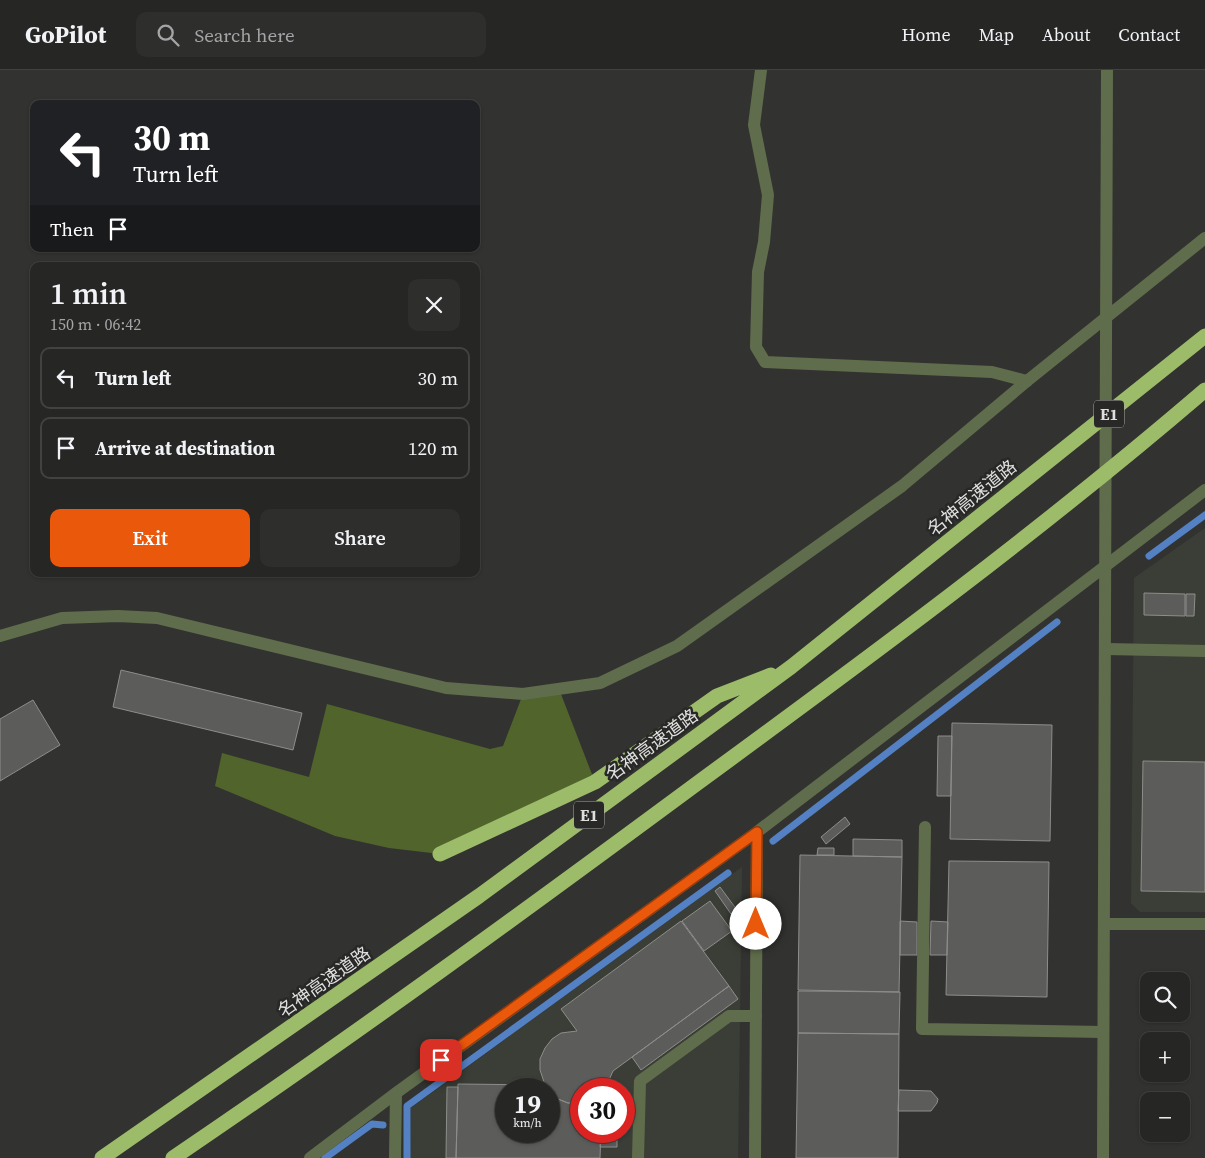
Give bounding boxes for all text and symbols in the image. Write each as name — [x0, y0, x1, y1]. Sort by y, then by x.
search box — [136, 12, 486, 57]
text: GoPilot — [25, 18, 106, 51]
icon: search — [154, 21, 182, 49]
text: Search here — [194, 22, 295, 48]
text: Home — [902, 22, 951, 47]
text: Map — [979, 22, 1014, 47]
text: About — [1042, 22, 1090, 47]
text: Contact — [1118, 22, 1180, 47]
text: 30 m — [133, 114, 210, 162]
icon: left — [50, 120, 115, 185]
text: Turn left — [133, 159, 218, 189]
icon: arrive — [104, 215, 132, 243]
text: Then — [50, 216, 94, 242]
text: 1 min — [50, 273, 127, 314]
button: close — [408, 279, 460, 331]
text: 150 m · 06:42 — [50, 313, 141, 335]
icon: left — [52, 364, 80, 392]
text: Turn left — [95, 365, 171, 391]
text: 30 m — [417, 365, 458, 391]
road number: E1 — [1094, 400, 1124, 428]
icon: arrive — [52, 434, 80, 462]
text: Arrive at destination — [95, 435, 275, 461]
text: 120 m — [408, 435, 458, 461]
street label: 名神高速道路 — [922, 454, 1022, 541]
button: Exit — [50, 509, 250, 567]
button: Share — [260, 509, 460, 567]
street label: 名神高速道路 — [601, 703, 703, 786]
road number: E1 — [574, 802, 604, 828]
position arrow — [729, 897, 781, 949]
street label: 名神高速道路 — [272, 940, 375, 1023]
map controls — [1140, 972, 1190, 1142]
button: search — [1140, 972, 1190, 1022]
button: + — [1140, 1032, 1190, 1082]
pin — [420, 1039, 462, 1081]
icon: arrive — [427, 1046, 455, 1074]
speed limit sign: 30 — [570, 1078, 635, 1143]
text: 19 — [514, 1087, 541, 1121]
button: − — [1140, 1092, 1190, 1142]
text: km/h — [513, 1115, 542, 1131]

